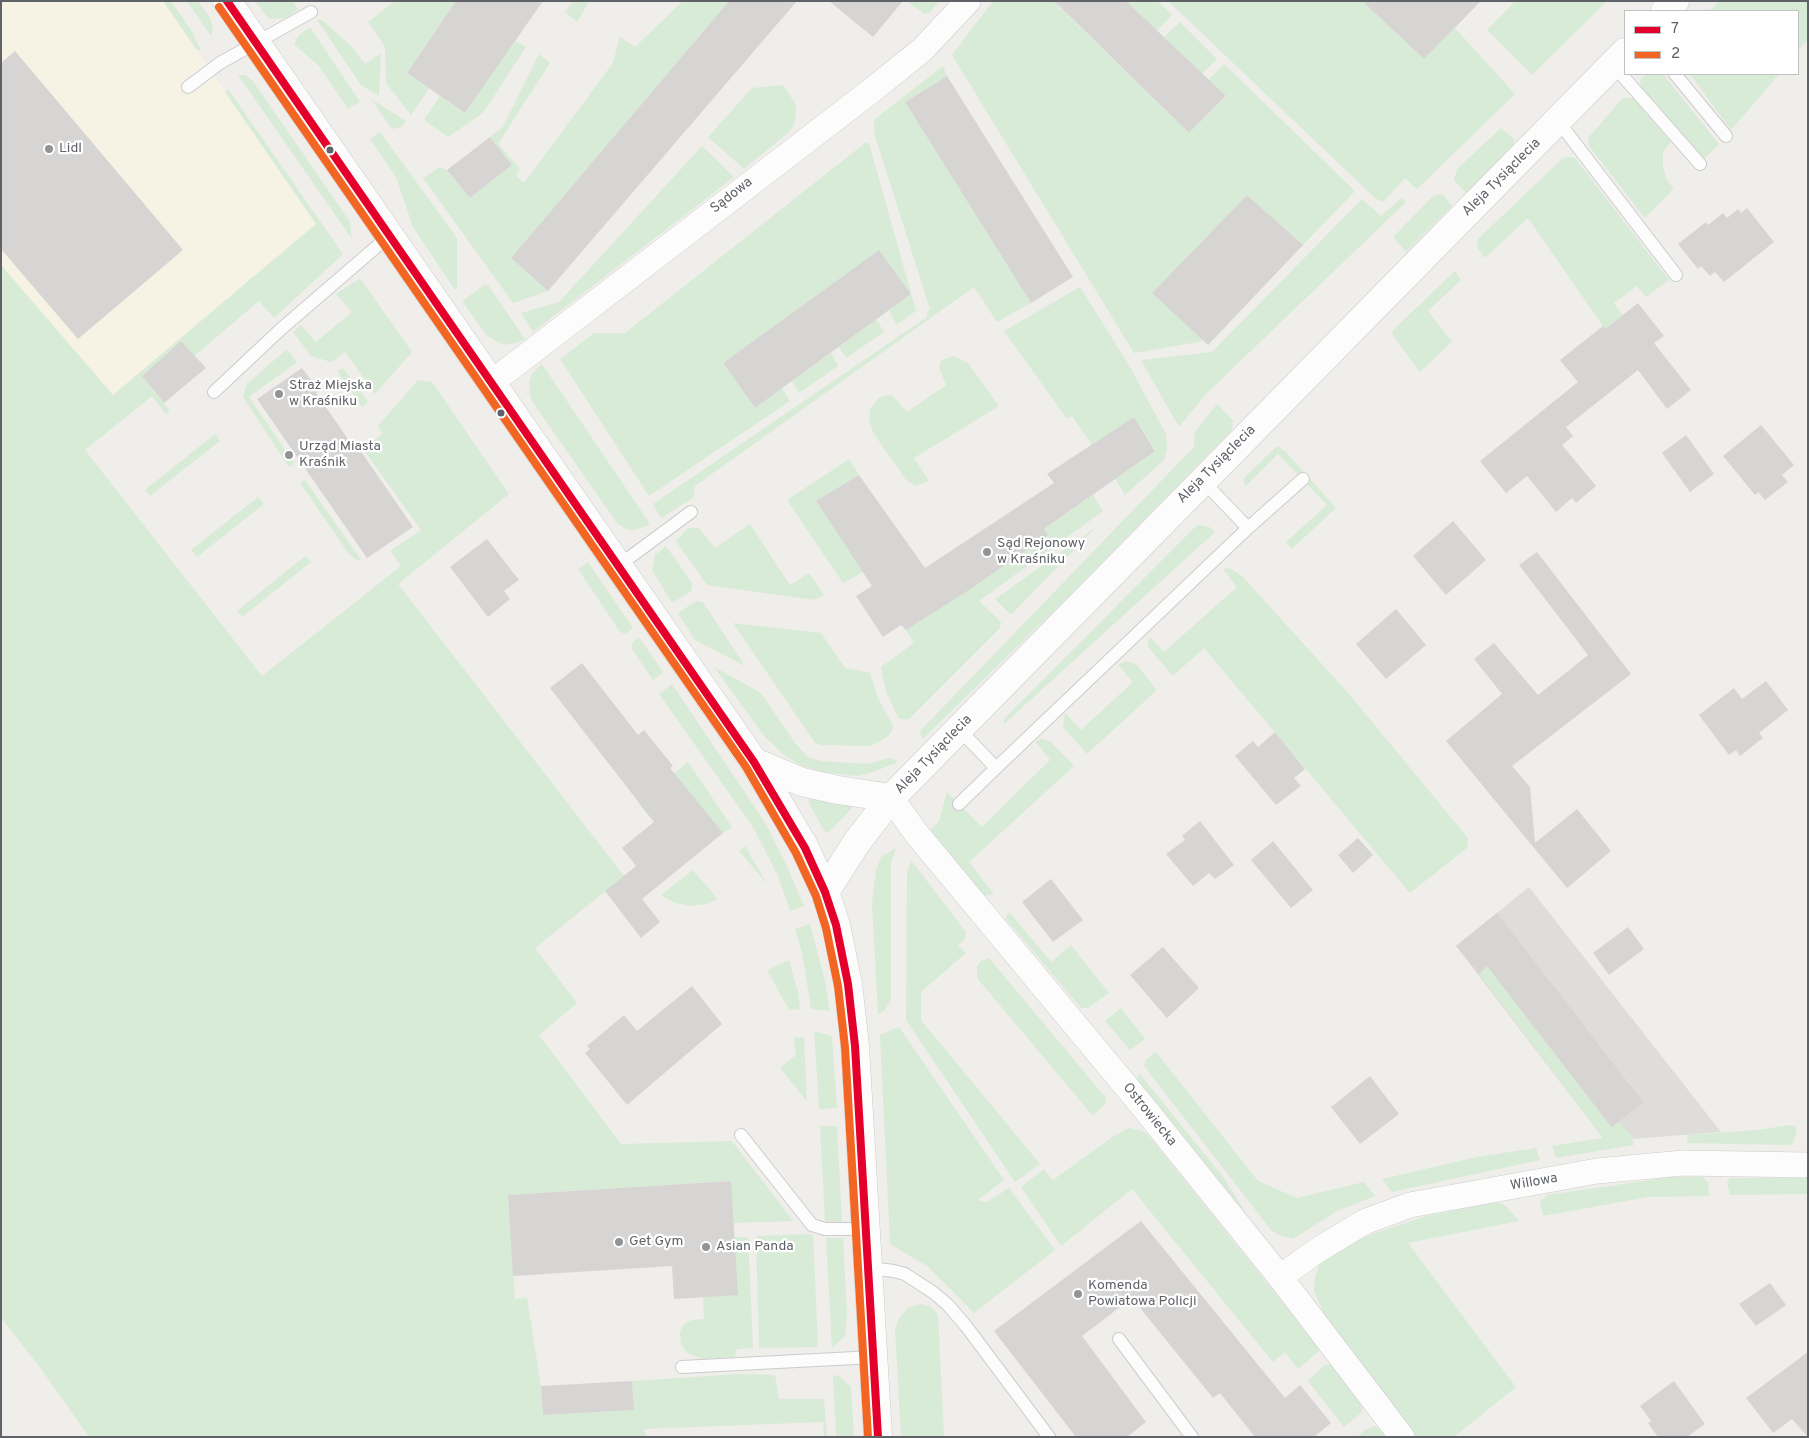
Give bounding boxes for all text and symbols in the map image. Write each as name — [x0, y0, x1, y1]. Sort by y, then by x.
legend — [1624, 10, 1799, 75]
text: 7 — [1671, 20, 1679, 39]
text: 2 — [1671, 45, 1680, 64]
street label: Aleja Tysiąclecia — [1459, 135, 1545, 221]
place label: Lidl — [59, 141, 82, 157]
marker: Lidl — [43, 143, 55, 155]
unlabelled marker — [325, 145, 335, 155]
street label: Sądowa — [708, 174, 756, 218]
place label: Straż Miejska w Kraśniku — [289, 378, 372, 411]
marker: Straż Miejska w Kraśniku — [273, 388, 285, 400]
unlabelled marker — [496, 408, 506, 418]
street label: Aleja Tysiąclecia — [1174, 422, 1260, 508]
place label: Urząd Miasta Kraśnik — [299, 439, 381, 472]
marker: Urząd Miasta Kraśnik — [283, 449, 295, 461]
place label: Sąd Rejonowy w Kraśniku — [997, 536, 1085, 568]
marker: Sąd Rejonowy w Kraśniku — [981, 546, 993, 558]
street label: Aleja Tysiąclecia — [892, 712, 976, 798]
street label: Ostrowiecka — [1118, 1080, 1180, 1150]
street label: Willowa — [1509, 1171, 1559, 1195]
place label: Get Gym — [629, 1234, 683, 1250]
marker: Get Gym — [613, 1236, 625, 1248]
place label: Asian Panda — [716, 1239, 794, 1255]
marker: Asian Panda — [700, 1241, 712, 1253]
place label: Komenda Powiatowa Policji — [1088, 1278, 1197, 1310]
marker: Komenda Powiatowa Policji — [1072, 1288, 1084, 1300]

